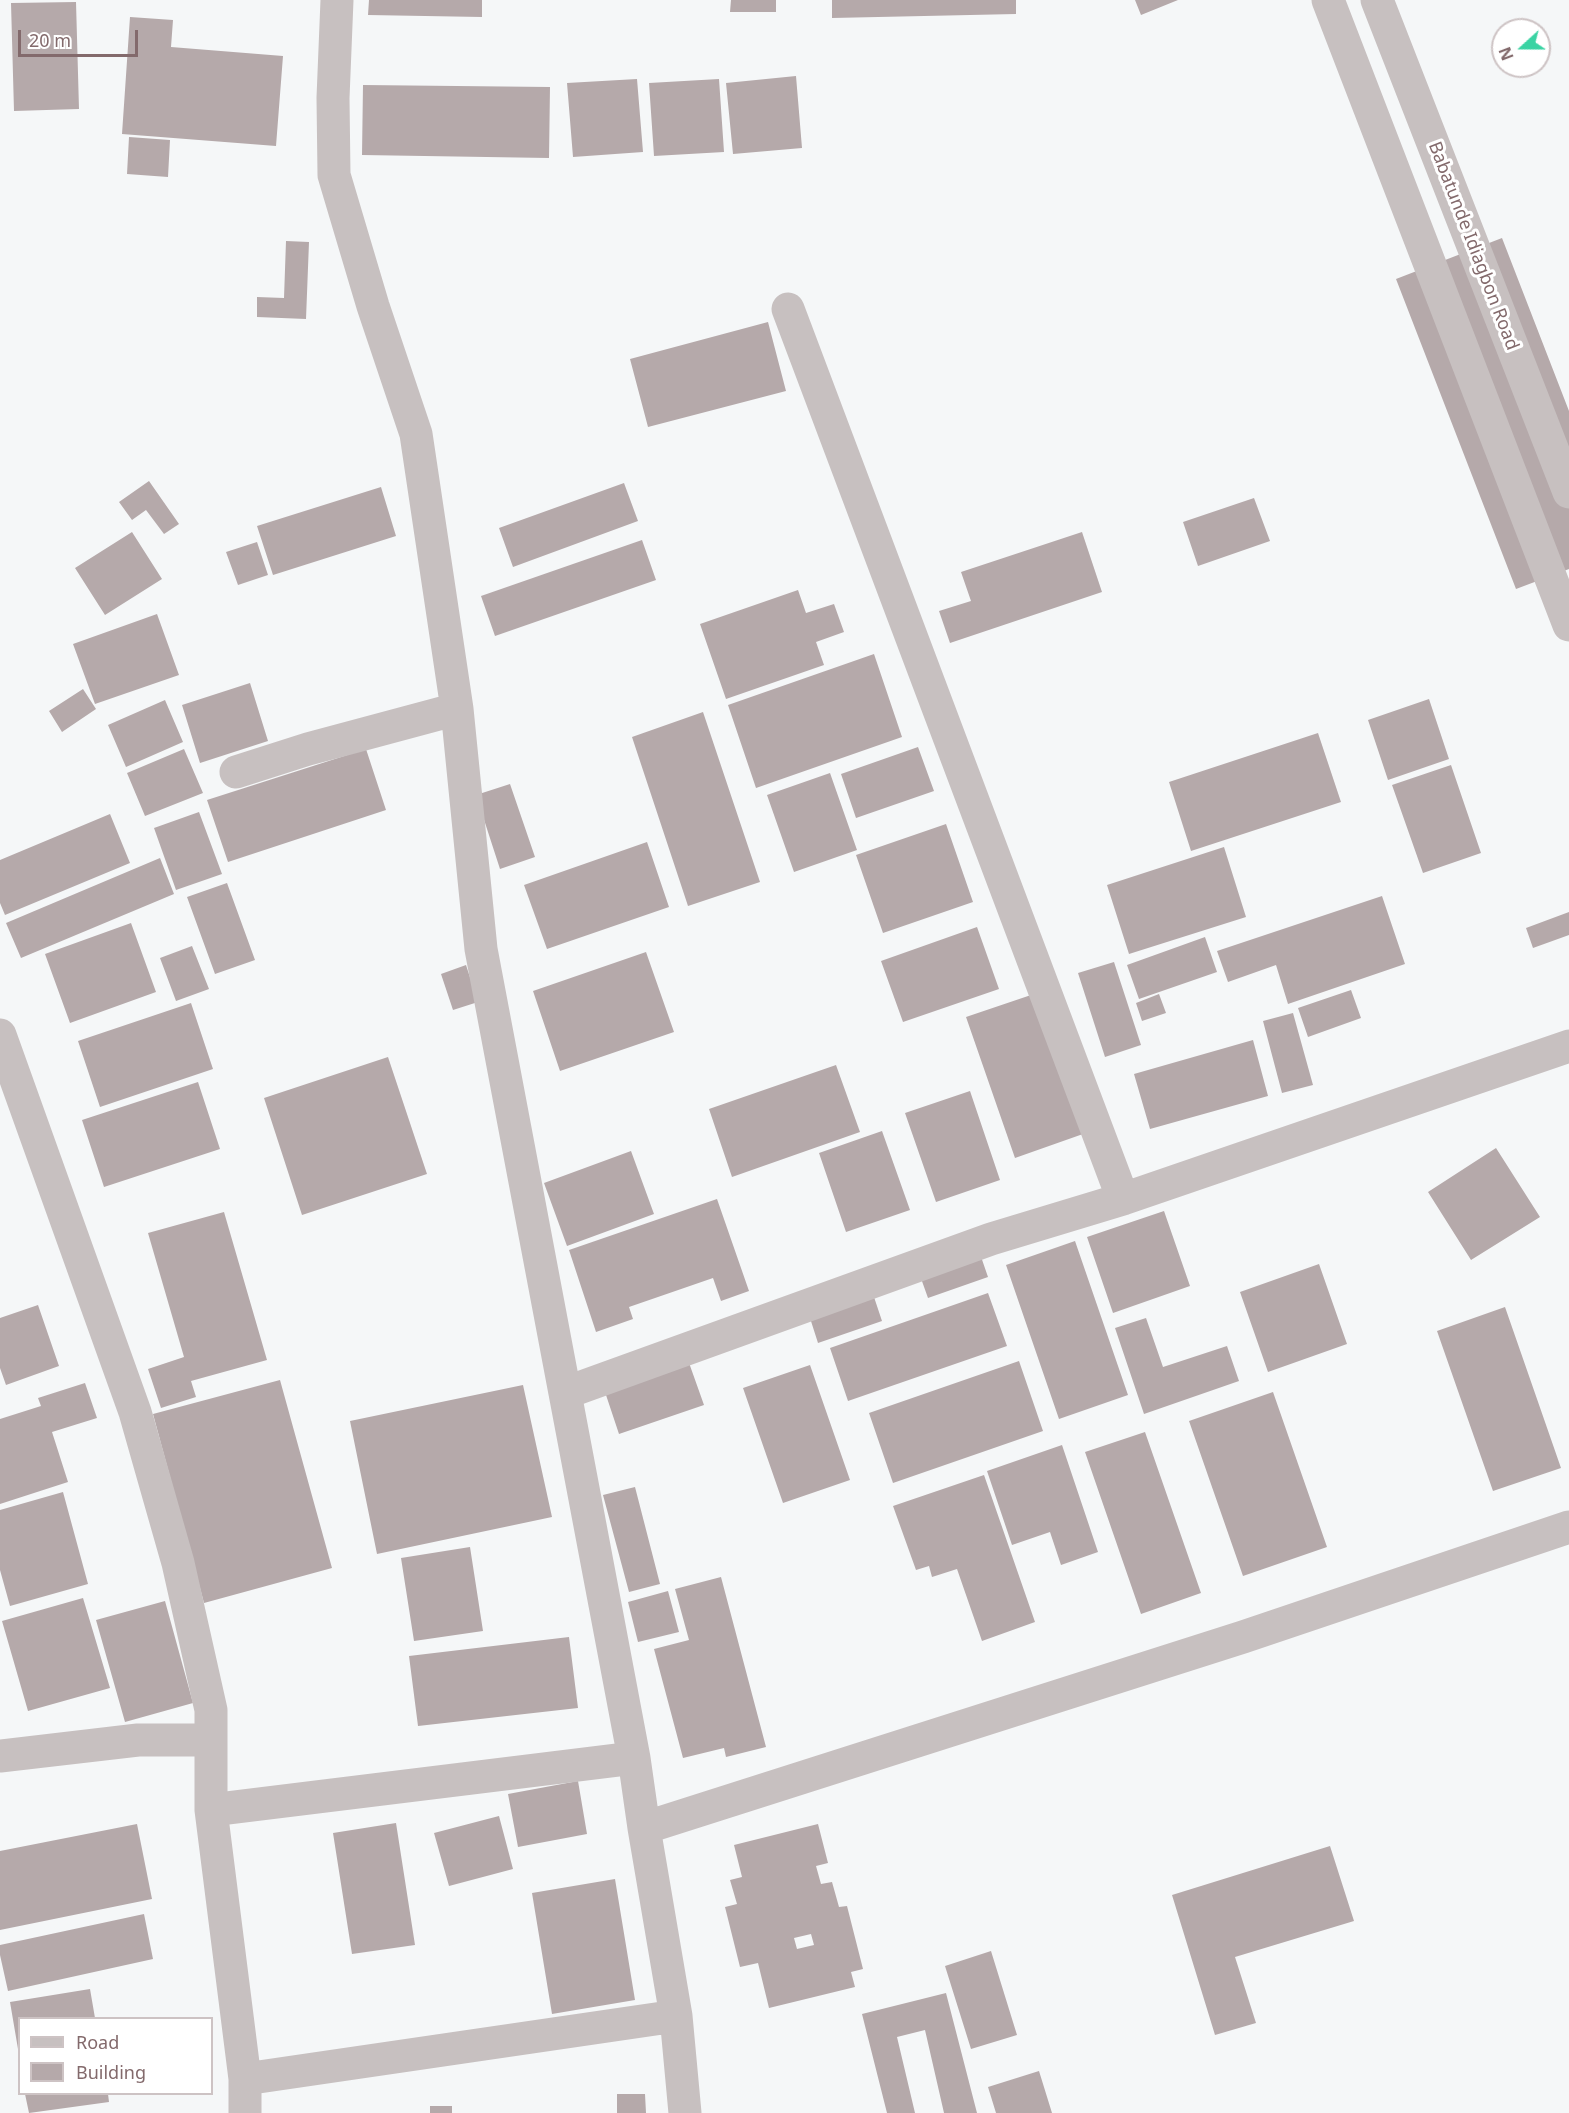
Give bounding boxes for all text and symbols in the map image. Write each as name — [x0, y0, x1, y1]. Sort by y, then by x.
scale bar — [21, 18, 141, 56]
north arrow — [1491, 18, 1551, 78]
text: 20 m — [29, 28, 71, 52]
text: N — [1493, 44, 1519, 64]
street label: Babatunde Idiagbon Road — [1423, 139, 1523, 353]
legend — [18, 2017, 213, 2095]
text: Road — [76, 2030, 119, 2054]
text: Building — [76, 2060, 146, 2084]

